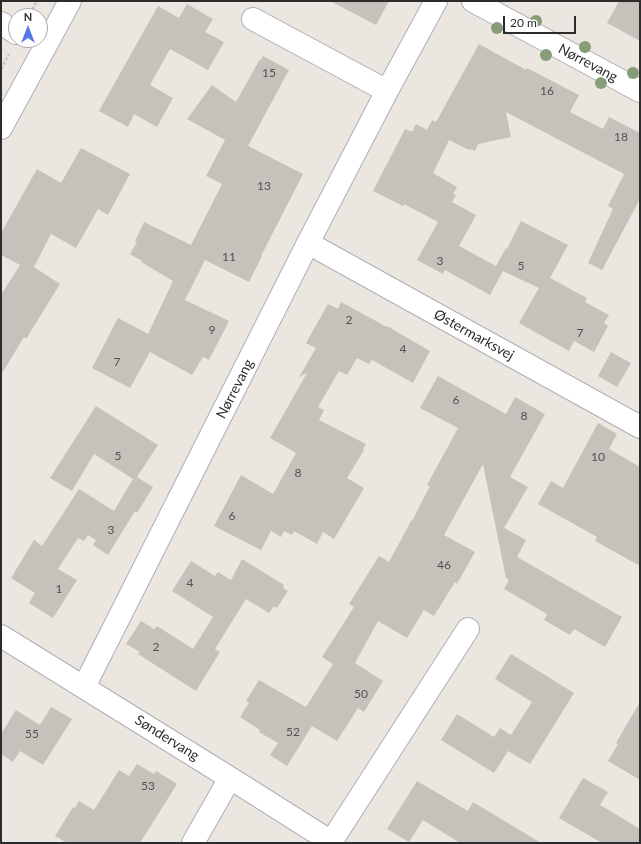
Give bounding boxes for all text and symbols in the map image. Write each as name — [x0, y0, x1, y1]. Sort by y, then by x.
north arrow — [8, 8, 48, 48]
scale bar — [505, 8, 578, 34]
text: N — [24, 10, 32, 23]
text: 20 m — [510, 15, 537, 30]
street label: Nørrevang — [556, 40, 620, 86]
house number: 15 — [262, 66, 276, 80]
house number: 16 — [540, 84, 554, 98]
house number: 18 — [614, 130, 628, 144]
house number: 13 — [257, 179, 271, 193]
house number: 11 — [222, 250, 236, 264]
house number: 3 — [437, 254, 443, 268]
house number: 5 — [518, 259, 524, 273]
street label: Østermarksvej — [431, 306, 517, 364]
house number: 2 — [346, 313, 352, 327]
house number: 9 — [209, 323, 215, 337]
house number: 7 — [577, 326, 583, 340]
house number: 4 — [400, 342, 406, 356]
house number: 7 — [114, 355, 120, 369]
street label: Nørrevang — [213, 356, 257, 422]
house number: 6 — [453, 393, 459, 407]
house number: 8 — [521, 409, 527, 423]
house number: 5 — [115, 449, 121, 463]
house number: 10 — [591, 450, 605, 464]
house number: 8 — [295, 466, 301, 480]
house number: 6 — [229, 509, 235, 523]
house number: 3 — [108, 523, 114, 537]
house number: 46 — [437, 558, 451, 572]
house number: 4 — [187, 576, 193, 590]
house number: 1 — [56, 582, 62, 596]
house number: 2 — [153, 640, 159, 654]
house number: 50 — [354, 687, 368, 701]
street label: Søndervang — [132, 712, 202, 764]
house number: 52 — [286, 725, 300, 739]
house number: 55 — [25, 727, 39, 741]
house number: 53 — [141, 779, 155, 793]

